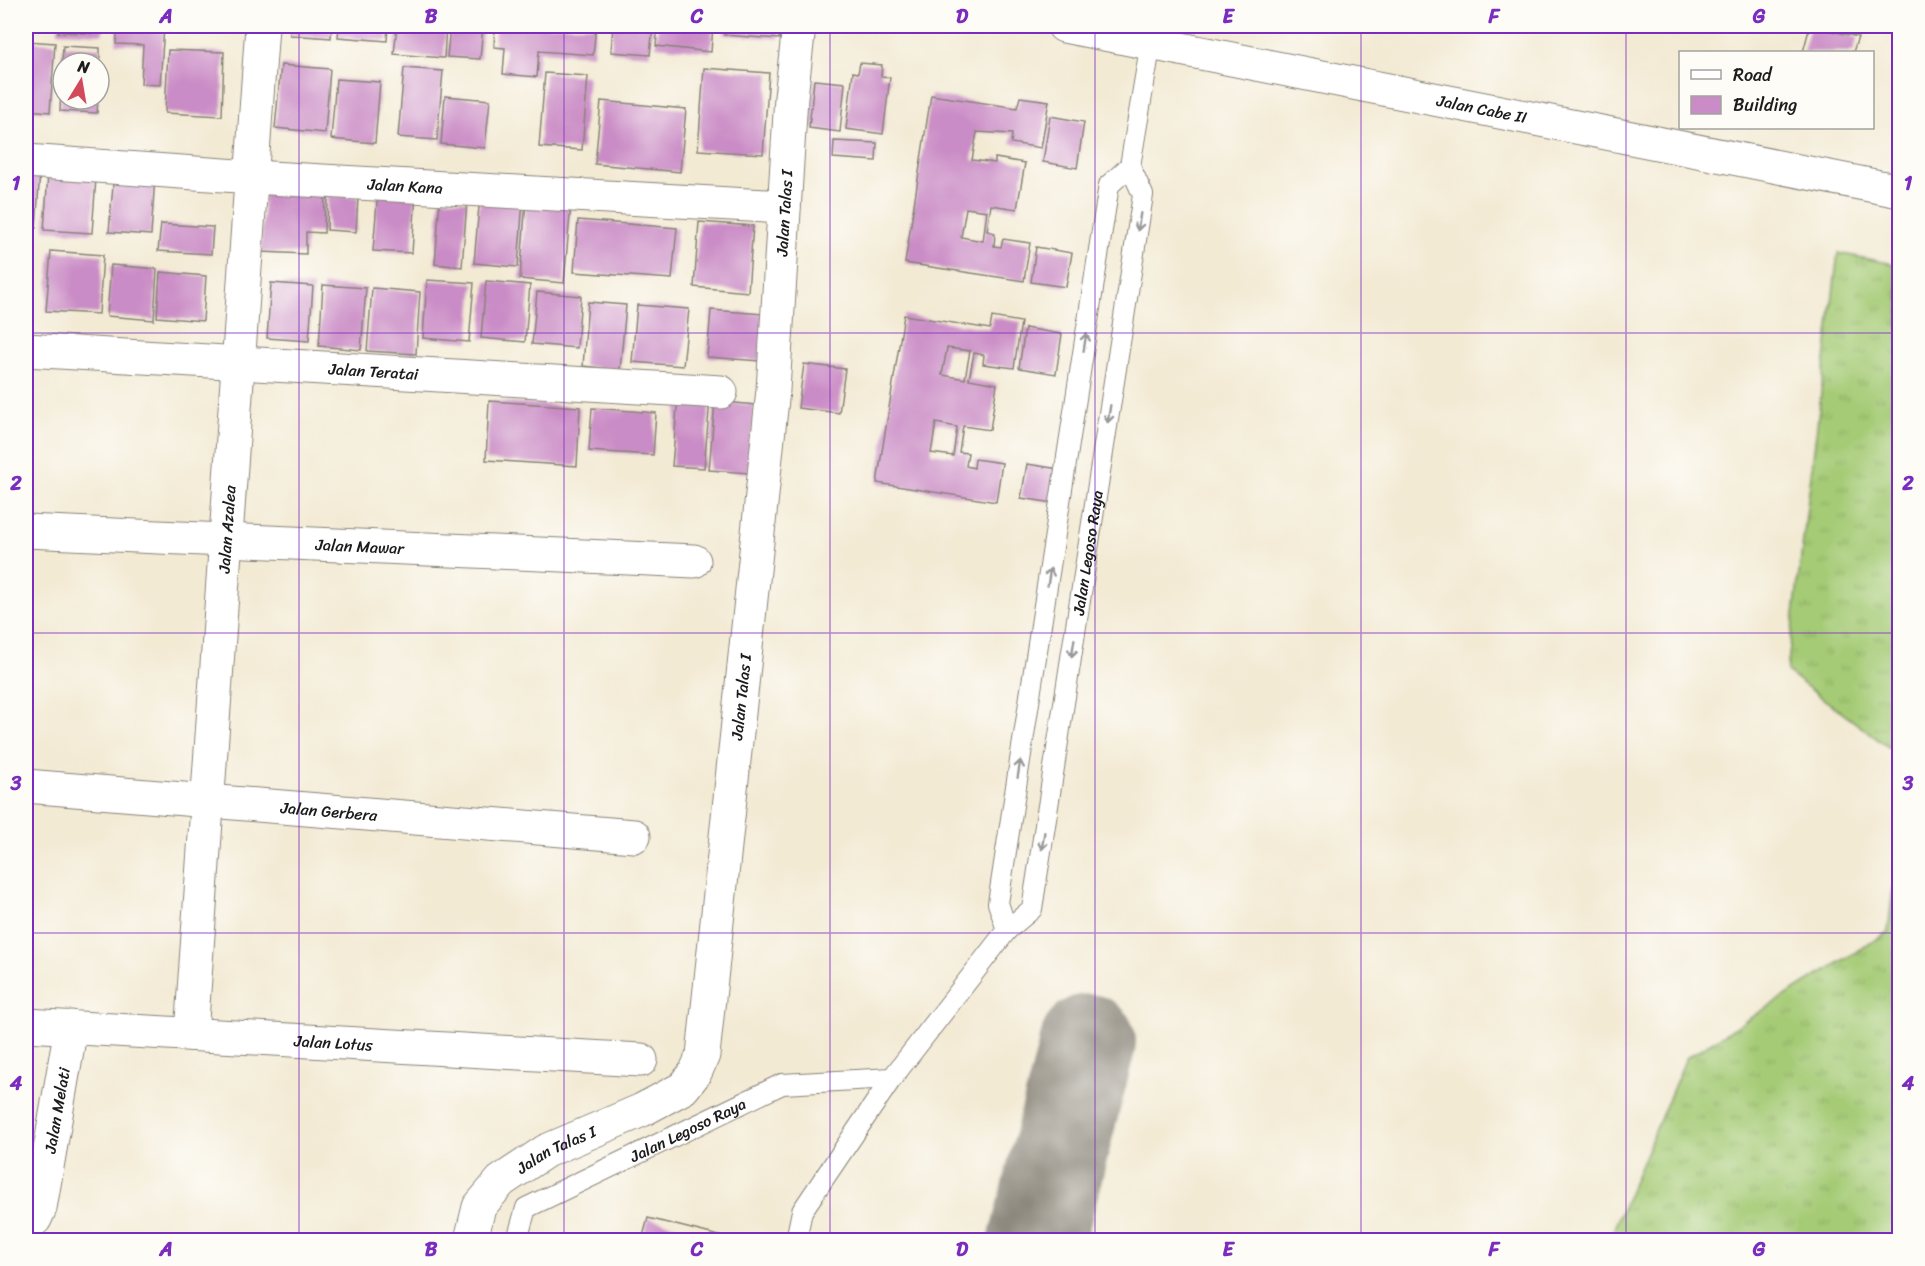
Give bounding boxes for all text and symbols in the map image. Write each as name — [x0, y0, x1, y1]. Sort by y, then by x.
text: A — [158, 0, 173, 34]
text: B — [425, 0, 438, 34]
text: C — [690, 0, 704, 34]
text: D — [956, 0, 969, 34]
text: E — [1222, 0, 1235, 34]
text: F — [1488, 0, 1501, 34]
text: G — [1752, 0, 1766, 34]
north arrow — [51, 51, 111, 111]
text: N — [75, 51, 93, 82]
legend — [1679, 51, 1874, 129]
text: Road — [1733, 59, 1773, 91]
street label: Jalan Cabe II — [1433, 85, 1530, 132]
text: Building — [1733, 89, 1797, 121]
text: 1 — [12, 166, 21, 201]
text: 1 — [1904, 166, 1913, 201]
street label: Jalan Talas I — [767, 167, 801, 258]
street label: Jalan Kana — [366, 169, 444, 202]
one-way arrow — [1133, 211, 1144, 231]
one-way arrow — [1080, 333, 1091, 353]
street label: Jalan Teratai — [327, 354, 420, 388]
one-way arrow — [1104, 404, 1115, 424]
text: 2 — [9, 466, 22, 501]
text: 2 — [1901, 466, 1914, 501]
street label: Jalan Azalea — [209, 483, 244, 575]
street label: Jalan Legoso Raya — [1063, 488, 1111, 618]
street label: Jalan Mawar — [314, 529, 406, 563]
one-way arrow — [1043, 567, 1054, 587]
one-way arrow — [1067, 638, 1078, 658]
street label: Jalan Talas I — [722, 651, 760, 742]
one-way arrow — [1014, 760, 1025, 780]
text: 3 — [10, 766, 22, 801]
text: 3 — [1902, 766, 1914, 801]
street label: Jalan Gerbera — [279, 792, 379, 829]
one-way arrow — [1037, 831, 1048, 850]
street label: Jalan Lotus — [292, 1026, 374, 1059]
street label: Jalan Melati — [35, 1065, 78, 1156]
text: 4 — [9, 1066, 23, 1101]
text: 4 — [1901, 1066, 1915, 1101]
street label: Jalan Legoso Raya — [624, 1089, 751, 1171]
street label: Jalan Talas I — [509, 1116, 602, 1182]
text: A — [158, 1232, 173, 1266]
text: B — [425, 1232, 438, 1266]
text: C — [690, 1232, 704, 1266]
text: D — [956, 1232, 969, 1266]
text: E — [1222, 1232, 1235, 1266]
text: F — [1488, 1232, 1501, 1266]
text: G — [1752, 1232, 1766, 1266]

